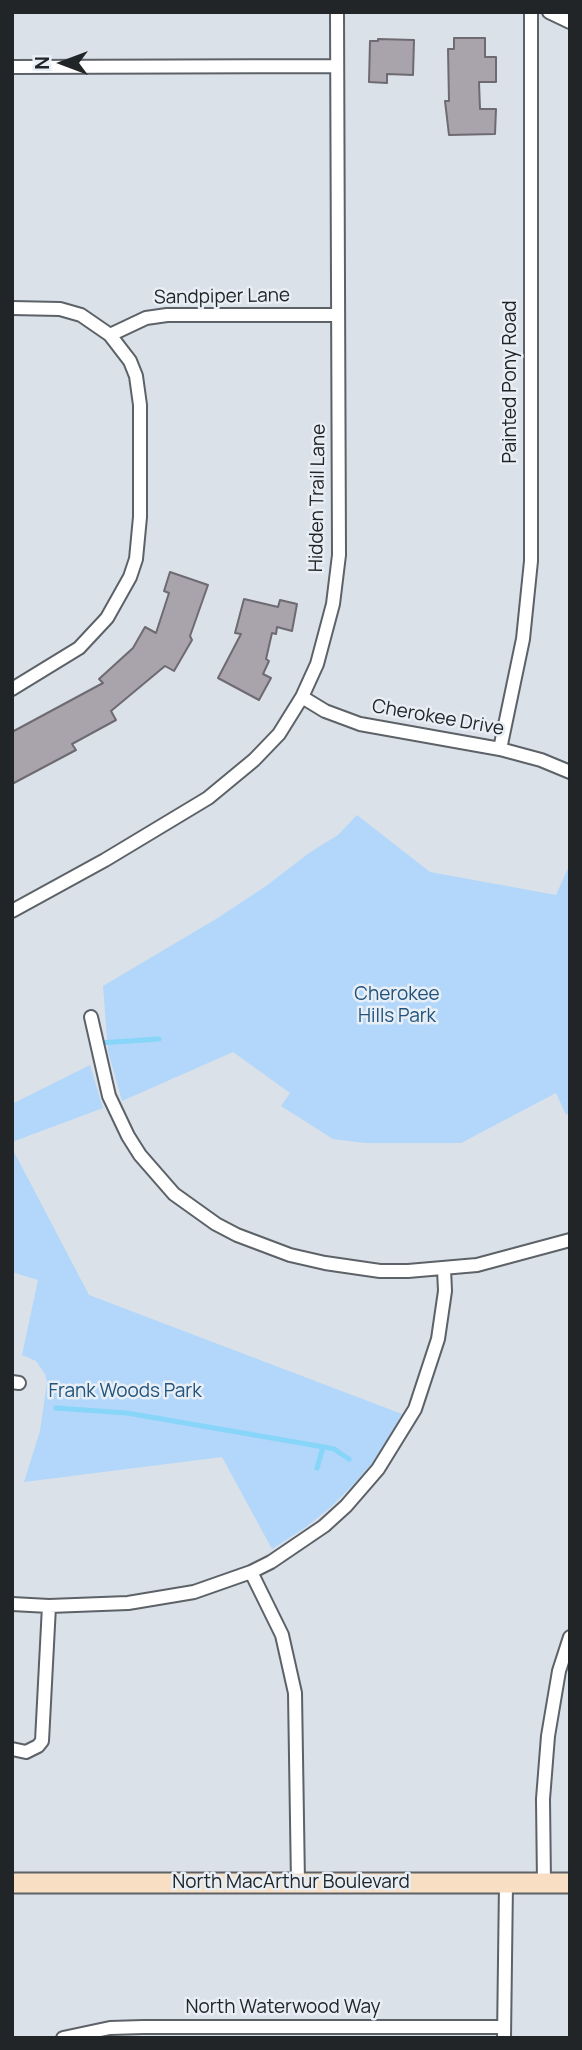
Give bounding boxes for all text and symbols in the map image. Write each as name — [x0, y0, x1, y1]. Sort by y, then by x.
north arrow — [28, 28, 98, 98]
text: N — [29, 56, 55, 70]
street label: Sandpiper Lane — [154, 284, 290, 310]
street label: Painted Pony Road — [500, 300, 522, 464]
street label: Hidden Trail Lane — [305, 424, 331, 572]
street label: Cherokee Drive — [370, 695, 506, 741]
park label: Cherokee Hills Park — [354, 984, 440, 1028]
park label: Frank Woods Park — [48, 1381, 202, 1403]
street label: North MacArthur Boulevard — [172, 1872, 410, 1894]
street label: North Waterwood Way — [185, 1997, 381, 2019]

